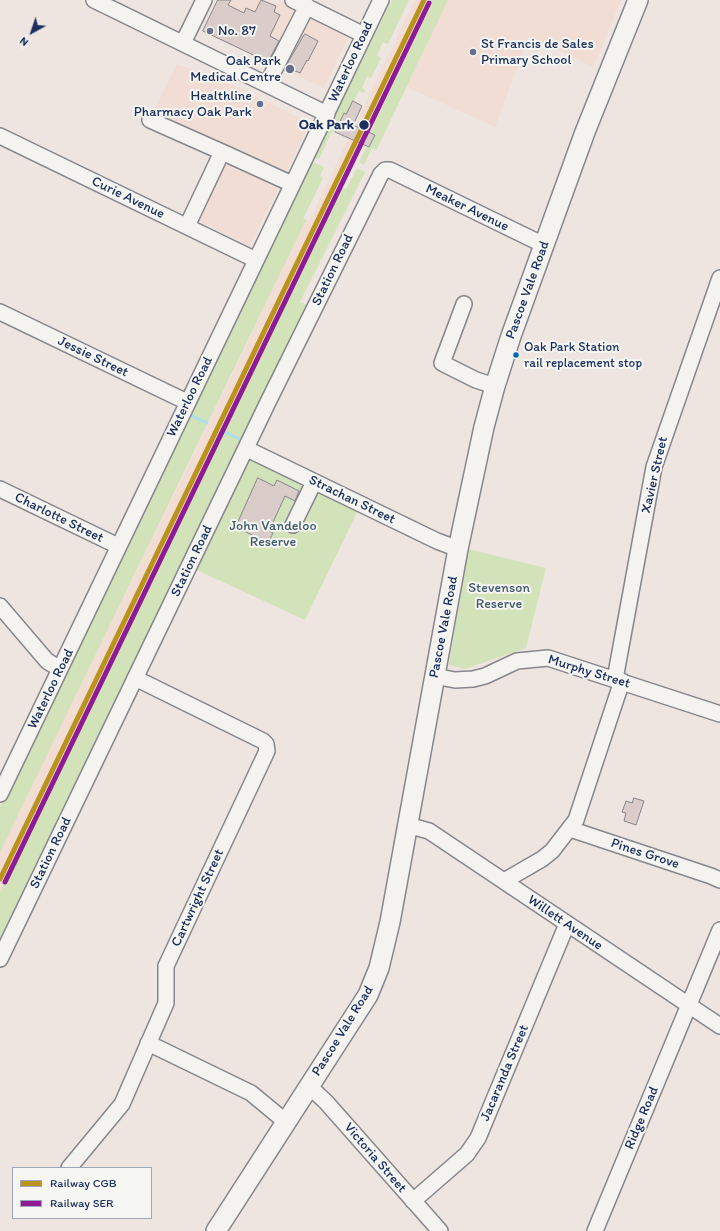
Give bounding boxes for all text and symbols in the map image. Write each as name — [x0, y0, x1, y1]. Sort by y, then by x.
north arrow — [12, 12, 52, 52]
street label: Waterloo Road — [325, 19, 377, 105]
place label: No. 87 — [218, 23, 256, 39]
marker: No. 87 — [205, 26, 215, 36]
text: N — [17, 34, 31, 49]
place label: St Francis de Sales Primary School — [481, 36, 594, 68]
marker: St Francis de Sales Primary School — [468, 47, 478, 57]
place label: Oak Park Medical Centre — [190, 53, 281, 86]
marker: Oak Park Medical Centre — [284, 63, 296, 75]
place label: Healthline Pharmacy Oak Park — [134, 88, 252, 120]
marker: Healthline Pharmacy Oak Park — [255, 99, 265, 109]
place label: Oak Park — [299, 117, 354, 133]
marker: Oak Park — [357, 118, 371, 132]
street label: Curie Avenue — [89, 173, 167, 223]
street label: Meaker Avenue — [423, 181, 511, 235]
street label: Station Road — [308, 231, 358, 309]
street label: Pascoe Vale Road — [502, 239, 554, 341]
street label: Jessie Street — [55, 333, 131, 381]
place label: Oak Park Station rail replacement stop — [524, 340, 642, 371]
marker: Oak Park Station rail replacement stop — [511, 350, 521, 360]
street label: Waterloo Road — [163, 354, 217, 440]
street label: Xavier Street — [638, 435, 672, 515]
street label: Strachan Street — [306, 472, 398, 528]
street label: Charlotte Street — [12, 489, 106, 547]
park label: John Vandeloo Reserve — [229, 518, 317, 550]
street label: Station Road — [167, 522, 217, 600]
street label: Pascoe Vale Road — [426, 575, 462, 679]
park label: Stevenson Reserve — [468, 580, 530, 612]
street label: Waterloo Road — [24, 646, 78, 732]
street label: Murphy Street — [546, 651, 632, 693]
street label: Station Road — [26, 814, 76, 892]
street label: Pines Grove — [609, 835, 681, 873]
street label: Cartwright Street — [168, 847, 228, 949]
street label: Willett Avenue — [524, 892, 606, 954]
street label: Pascoe Vale Road — [308, 983, 378, 1079]
street label: Jacaranda Street — [477, 1022, 533, 1124]
street label: Ridge Road — [621, 1084, 663, 1152]
street label: Victoria Street — [340, 1120, 410, 1196]
legend — [12, 1167, 152, 1219]
text: Railway CGB — [50, 1176, 117, 1190]
text: Railway SER — [50, 1196, 114, 1210]

